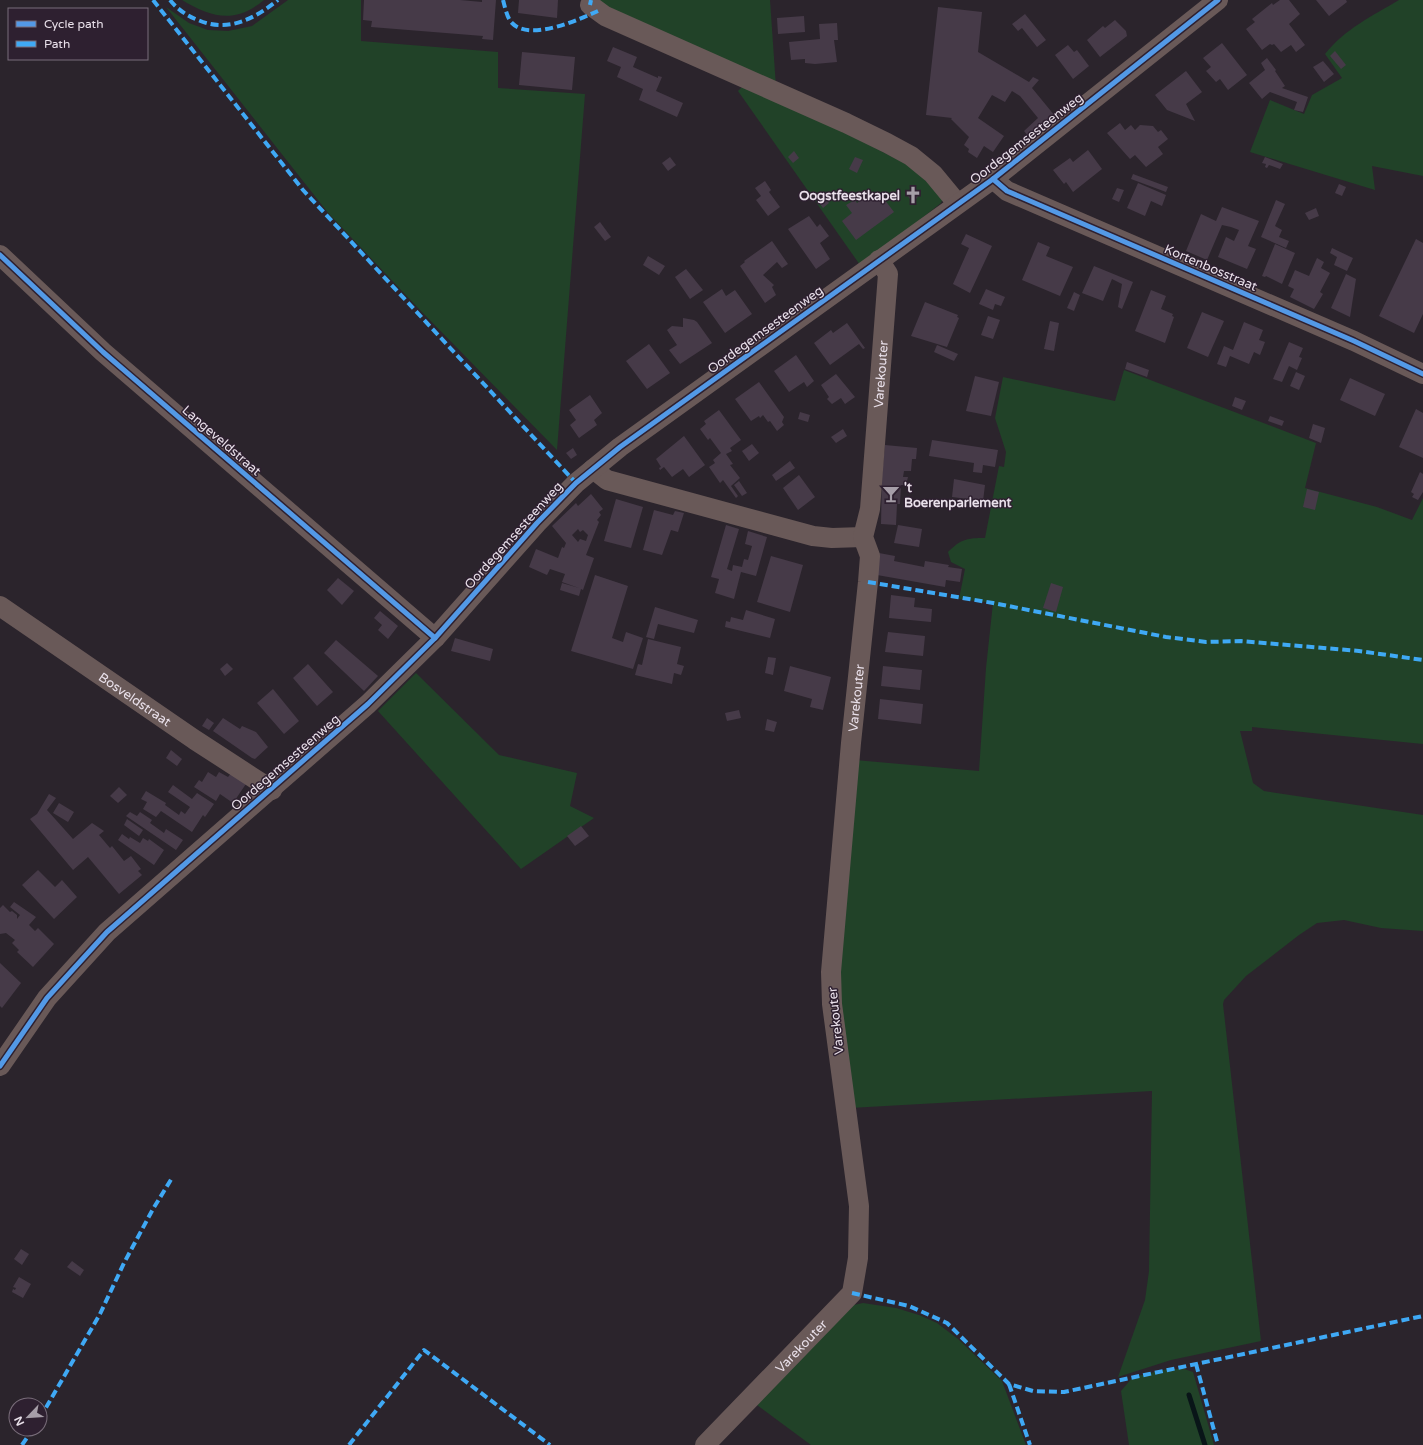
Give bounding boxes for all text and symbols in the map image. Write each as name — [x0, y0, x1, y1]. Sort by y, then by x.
legend — [8, 8, 148, 60]
text: Cycle path — [44, 17, 103, 31]
text: Path — [44, 37, 70, 51]
street label: Oordegemsesteenweg — [967, 90, 1086, 188]
church icon: Oogstfeestkapel — [903, 185, 923, 205]
place label: Oogstfeestkapel — [799, 188, 900, 204]
street label: Kortenbosstraat — [1162, 241, 1260, 295]
street label: Oordegemsesteenweg — [705, 282, 827, 377]
street label: Varekouter — [871, 340, 892, 409]
street label: Langeveldstraat — [179, 402, 264, 479]
street label: Oordegemsesteenweg — [461, 479, 566, 593]
place label: 't Boerenparlement — [904, 480, 1011, 511]
bar icon: 't Boerenparlement — [881, 484, 901, 504]
street label: Varekouter — [845, 663, 868, 733]
street label: Bosveldstraat — [95, 669, 174, 730]
street label: Oordegemsesteenweg — [228, 711, 343, 814]
street label: Varekouter — [824, 986, 847, 1055]
street label: Varekouter — [772, 1317, 831, 1376]
north arrow — [8, 1397, 48, 1437]
text: N — [12, 1414, 27, 1428]

